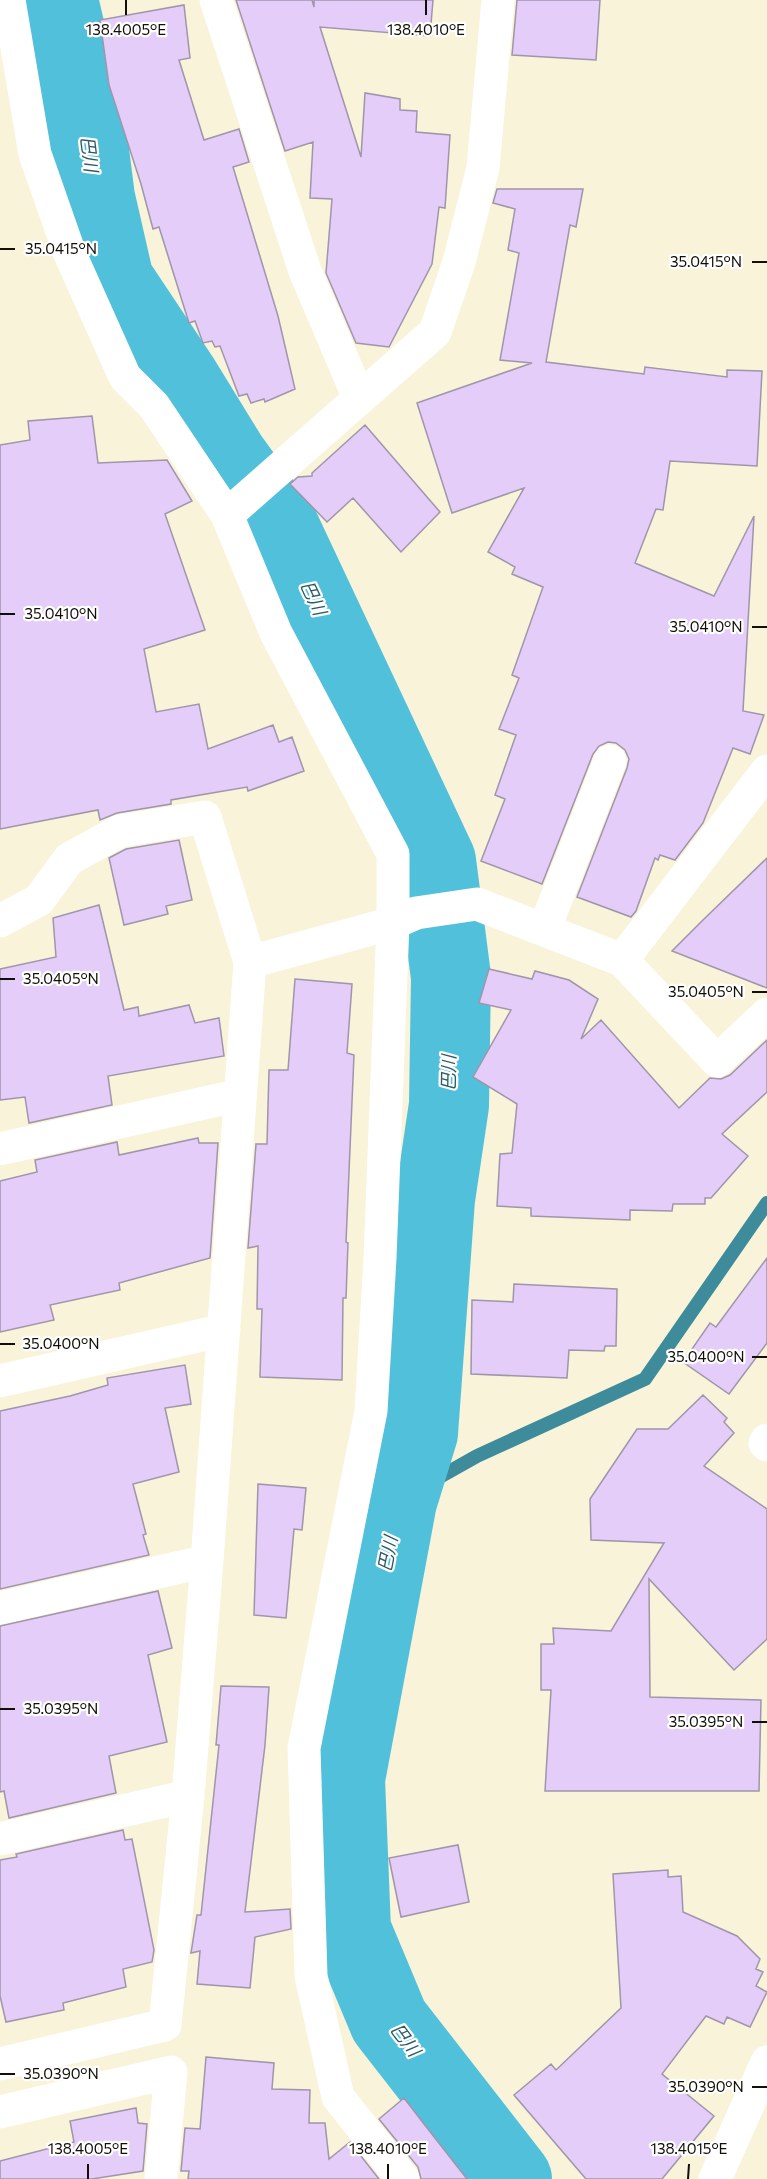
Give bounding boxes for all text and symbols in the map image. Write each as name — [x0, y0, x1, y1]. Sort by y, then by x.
text: 138.4005°E — [86, 20, 166, 38]
text: 138.4010°E — [387, 20, 465, 38]
water label: 巴川 — [77, 135, 103, 175]
text: 35.0415°N — [25, 239, 97, 257]
text: 35.0415°N — [670, 252, 742, 270]
water label: 巴川 — [296, 577, 332, 620]
text: 35.0410°N — [24, 604, 98, 622]
text: 35.0410°N — [669, 617, 743, 635]
text: 35.0405°N — [23, 969, 99, 987]
text: 35.0405°N — [668, 982, 744, 1000]
water label: 巴川 — [437, 1053, 459, 1091]
text: 35.0400°N — [23, 1334, 99, 1352]
text: 35.0400°N — [668, 1347, 744, 1365]
water label: 巴川 — [373, 1532, 402, 1574]
text: 35.0395°N — [24, 1699, 98, 1717]
text: 35.0395°N — [669, 1712, 743, 1730]
water label: 巴川 — [386, 2018, 427, 2062]
text: 35.0390°N — [23, 2064, 99, 2082]
text: 35.0390°N — [668, 2077, 744, 2095]
text: 138.4005°E — [48, 2139, 128, 2157]
text: 138.4010°E — [349, 2139, 427, 2157]
text: 138.4015°E — [651, 2139, 728, 2157]

